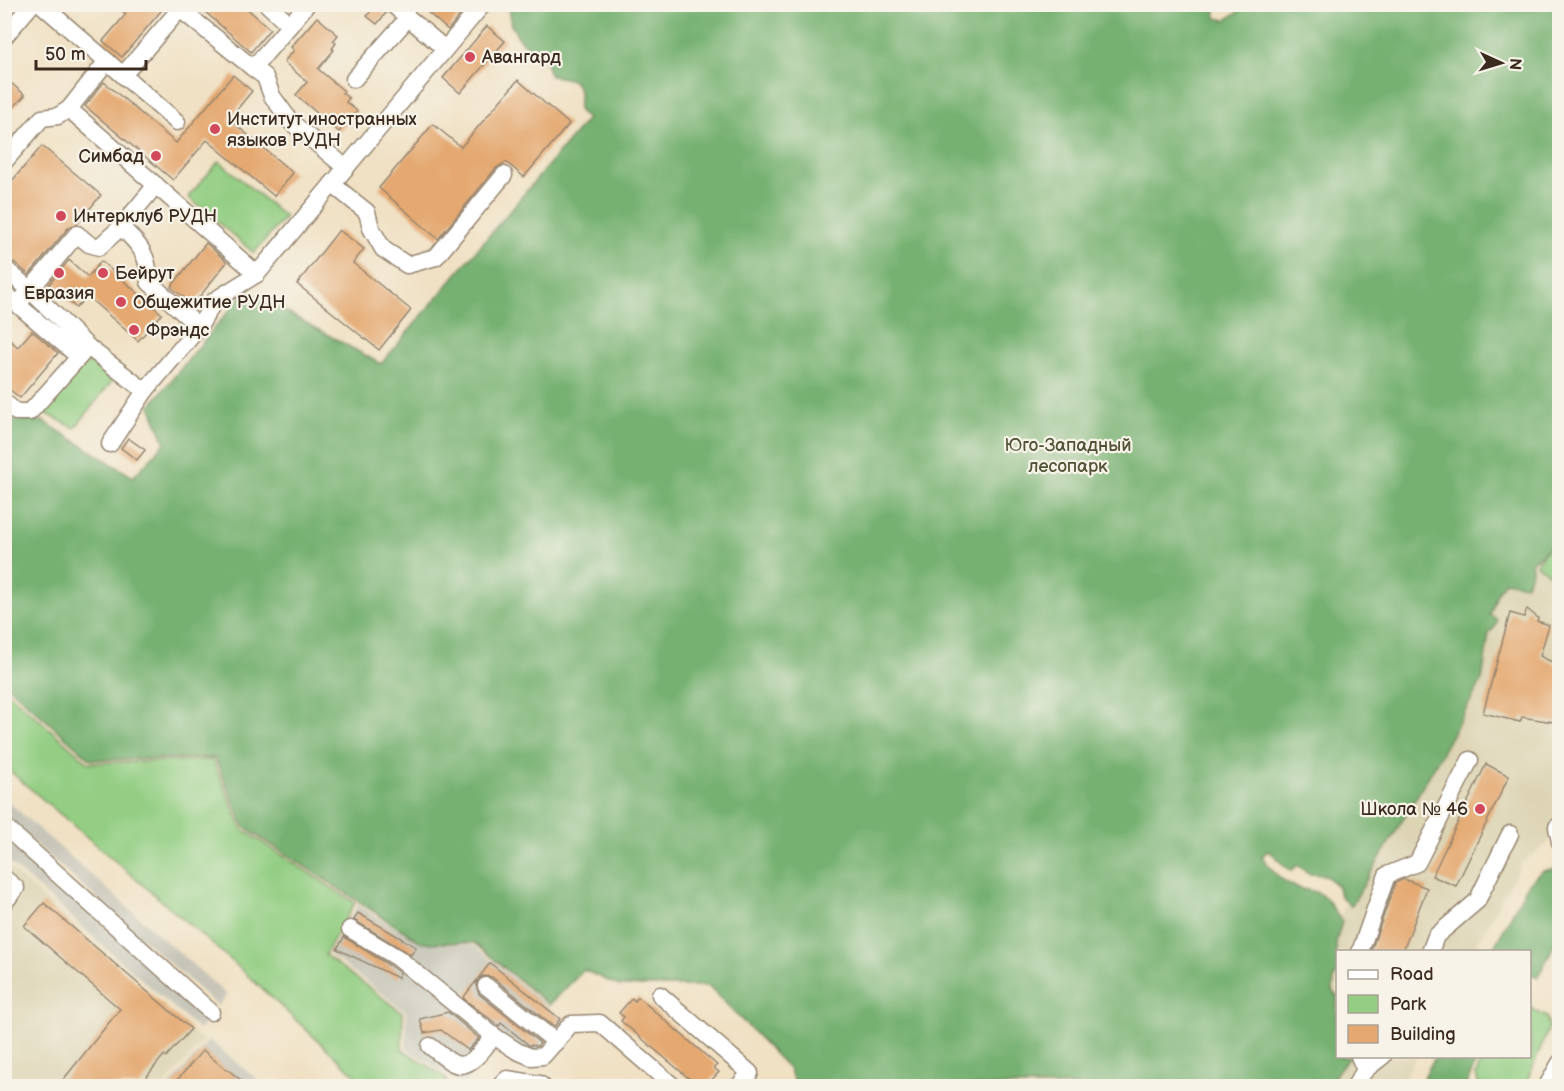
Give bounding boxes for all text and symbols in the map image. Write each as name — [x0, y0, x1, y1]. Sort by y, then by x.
scale bar — [36, 33, 146, 71]
north arrow — [1471, 33, 1531, 93]
text: 50 m — [45, 44, 86, 65]
place label: Авангард — [481, 47, 561, 68]
marker: Авангард — [463, 50, 477, 64]
text: N — [1505, 57, 1524, 71]
place label: Институт иностранных языков РУДН — [227, 109, 417, 151]
marker: Институт иностранных языков РУДН — [208, 122, 222, 136]
place label: Симбад — [78, 146, 144, 167]
marker: Симбад — [149, 149, 163, 163]
place label: Интерклуб РУДН — [73, 206, 217, 227]
marker: Интерклуб РУДН — [54, 209, 68, 223]
place label: Бейрут — [115, 263, 175, 284]
marker: Евразия — [52, 266, 66, 280]
marker: Бейрут — [96, 266, 110, 280]
place label: Евразия — [24, 283, 94, 304]
place label: Общежитие РУДН — [133, 292, 286, 313]
marker: Общежитие РУДН — [114, 295, 128, 309]
place label: Фрэндс — [146, 320, 210, 341]
marker: Фрэндс — [127, 323, 141, 337]
park label: Юго-Западный лесопарк — [1005, 435, 1131, 477]
place label: Школа № 46 — [1360, 799, 1468, 820]
marker: Школа № 46 — [1473, 802, 1487, 816]
legend — [1336, 950, 1531, 1058]
text: Road — [1390, 964, 1434, 985]
text: Park — [1390, 994, 1426, 1015]
text: Building — [1390, 1024, 1456, 1045]

